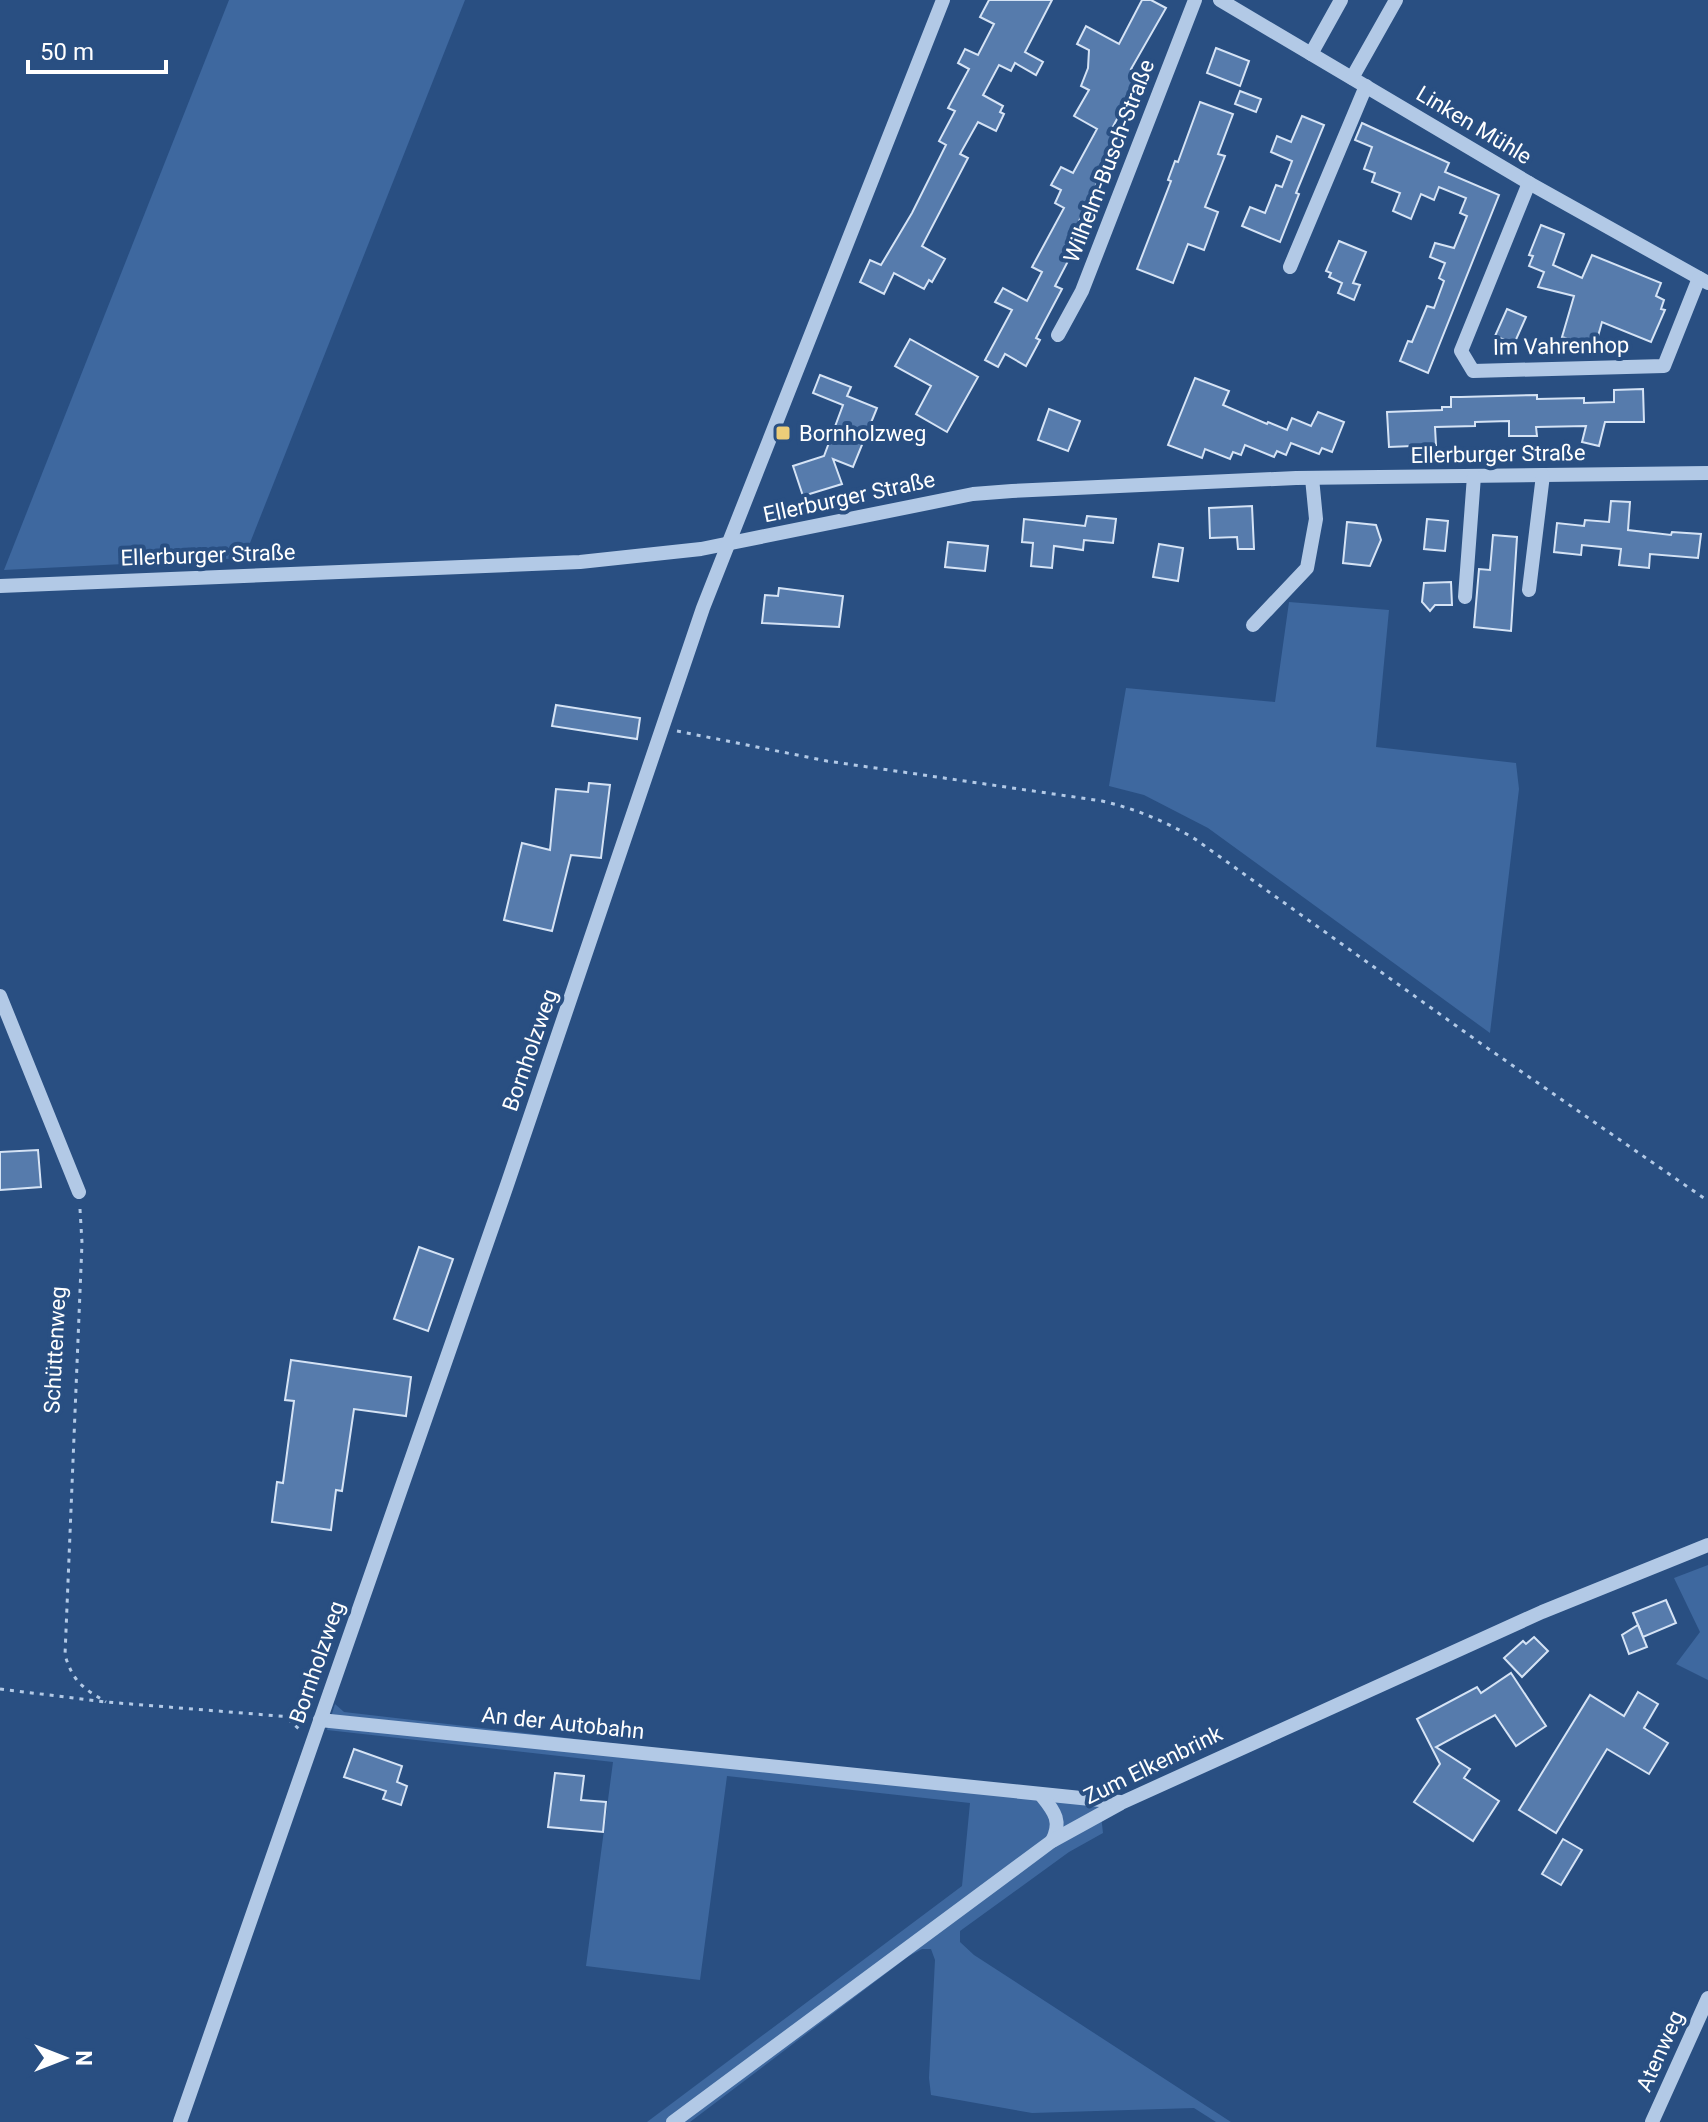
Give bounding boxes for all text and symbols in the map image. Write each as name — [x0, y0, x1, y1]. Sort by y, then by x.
scale bar — [28, 24, 166, 74]
text: 50 m — [40, 38, 94, 66]
street label: Wilhelm-Busch-Straße — [1059, 56, 1159, 266]
street label: Linken Mühle — [1412, 81, 1536, 169]
street label: Im Vahrenhop — [1493, 332, 1629, 360]
place label: Bornholzweg — [799, 421, 926, 446]
marker: Bornholzweg — [774, 424, 792, 442]
street label: Ellerburger Straße — [1410, 440, 1586, 468]
street label: Ellerburger Straße — [761, 467, 937, 527]
street label: Ellerburger Straße — [120, 539, 296, 571]
street label: Bornholzweg — [497, 986, 563, 1114]
street label: Schüttenweg — [39, 1286, 71, 1414]
street label: Bornholzweg — [284, 1598, 350, 1726]
street label: An der Autobahn — [480, 1702, 646, 1744]
street label: Zum Elkenbrink — [1080, 1720, 1227, 1809]
street label: Atenweg — [1631, 2007, 1689, 2095]
north arrow — [24, 2018, 104, 2098]
text: N — [71, 2050, 96, 2066]

